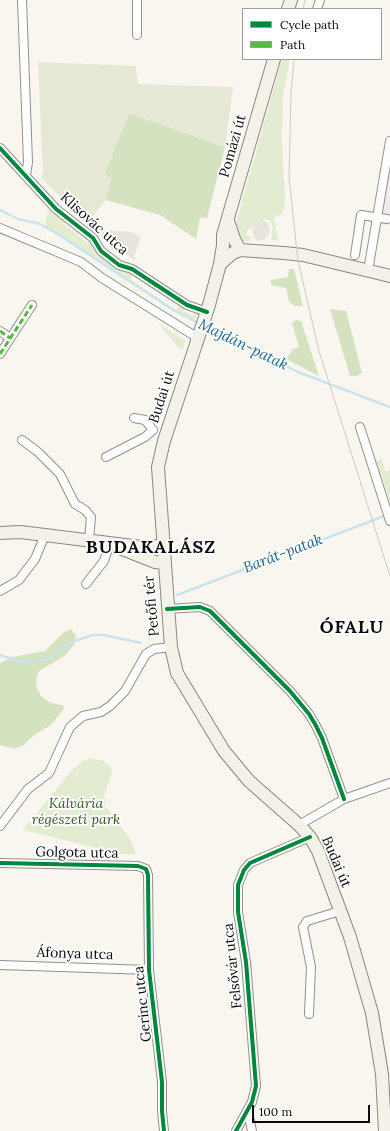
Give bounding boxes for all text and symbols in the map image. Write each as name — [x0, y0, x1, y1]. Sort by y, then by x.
legend — [242, 8, 382, 60]
text: Cycle path — [280, 17, 339, 32]
text: Path — [280, 37, 305, 52]
street label: Pomázi út — [216, 113, 250, 179]
street label: Klisovác utca — [57, 189, 131, 259]
water label: Majdán-patak — [195, 316, 291, 374]
street label: Budai út — [146, 369, 178, 425]
water label: Barát-patak — [241, 531, 325, 577]
district label: BUDAKALÁSZ — [86, 537, 216, 559]
street label: Petőfi tér — [141, 575, 163, 637]
district label: ÓFALU — [320, 617, 384, 639]
park label: Kálvária régészeti park — [32, 796, 120, 828]
street label: Budai út — [318, 834, 354, 890]
street label: Golgota utca — [35, 844, 119, 862]
street label: Felsővár utca — [220, 922, 246, 1010]
street label: Áfonya utca — [36, 944, 114, 964]
street label: Gerinc utca — [131, 965, 155, 1043]
scale bar — [254, 1097, 372, 1123]
text: 100 m — [259, 1104, 292, 1119]

